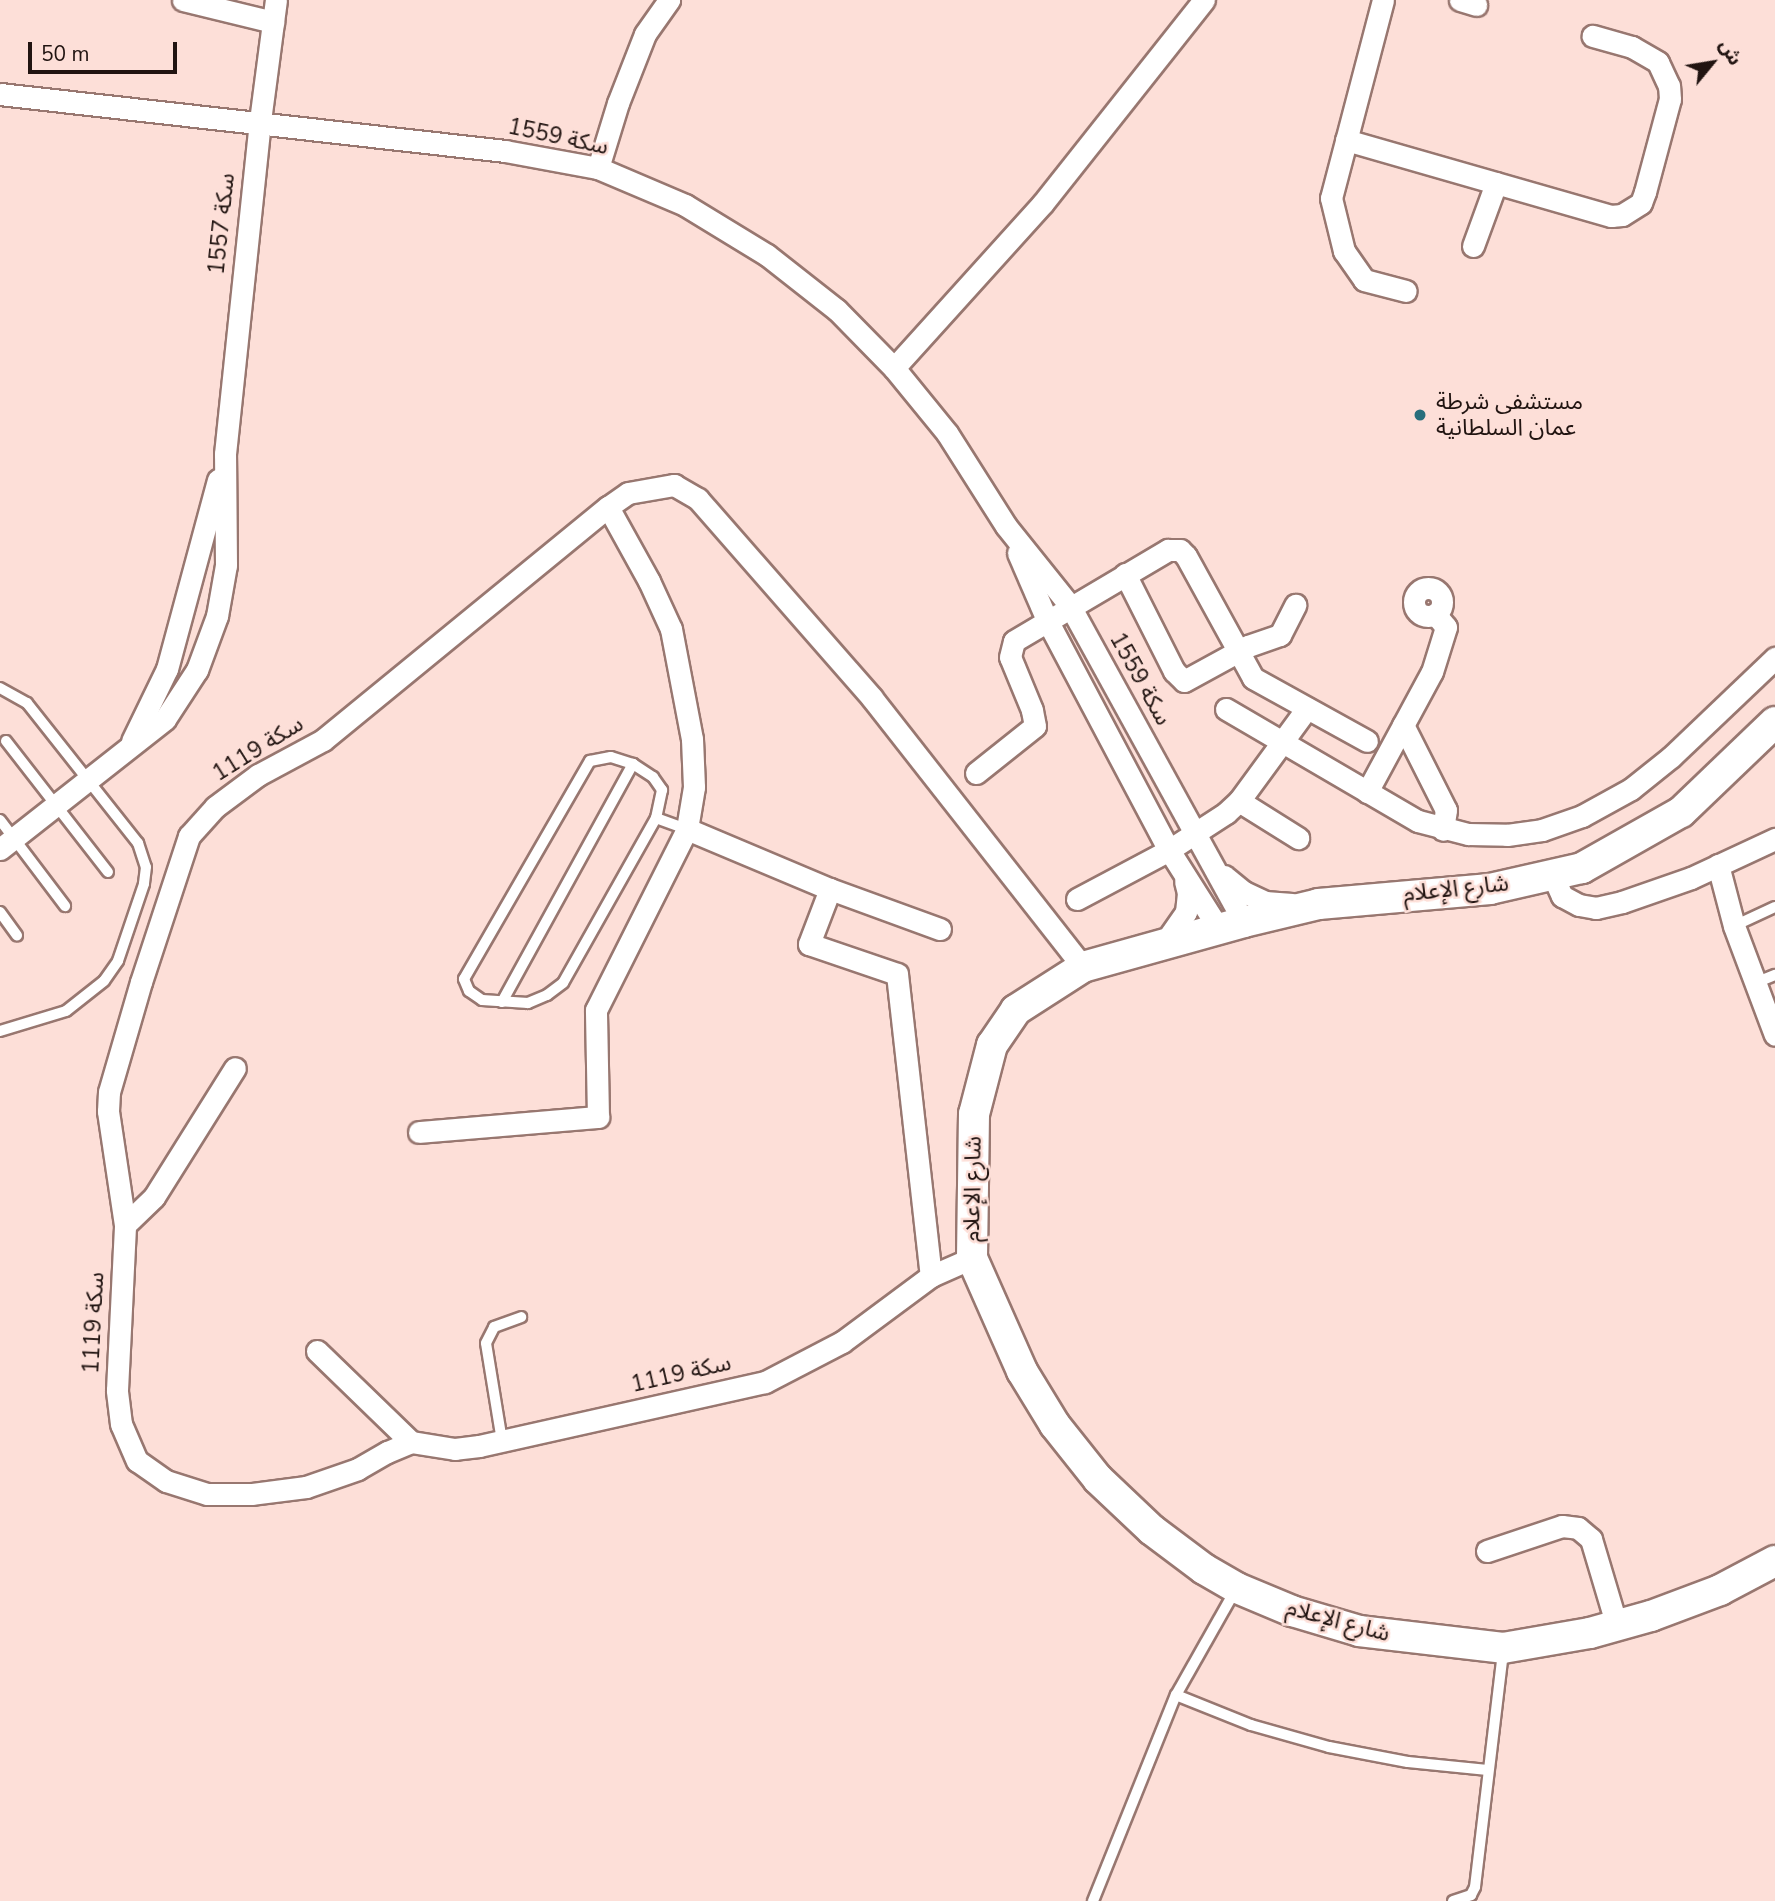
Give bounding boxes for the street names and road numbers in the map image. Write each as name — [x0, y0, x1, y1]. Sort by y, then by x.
street label: سكة 1559 — [505, 113, 611, 161]
street label: سكة 1557 — [203, 172, 241, 276]
street label: سكة 1559 — [1103, 628, 1177, 730]
street label: سكة 1119 — [207, 710, 309, 788]
street label: شارع الإعلام — [1402, 870, 1510, 908]
street label: شارع الإعلام — [958, 1136, 988, 1242]
street label: سكة 1119 — [78, 1271, 110, 1375]
street label: سكة 1119 — [628, 1349, 734, 1399]
street label: شارع الإعلام — [1283, 1594, 1393, 1648]

